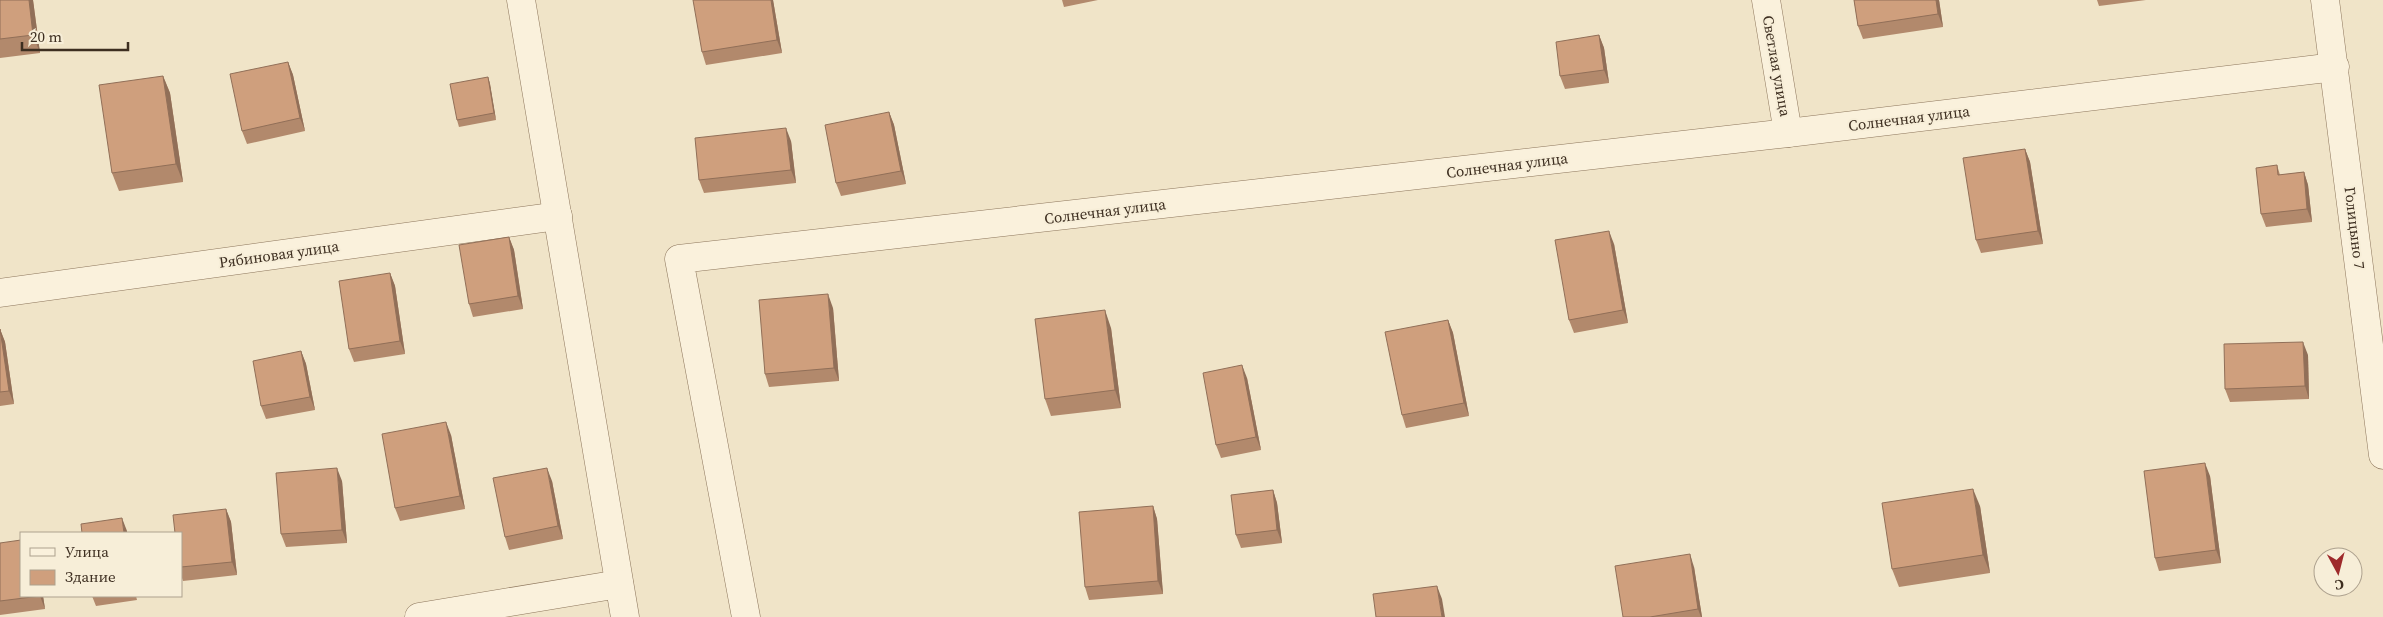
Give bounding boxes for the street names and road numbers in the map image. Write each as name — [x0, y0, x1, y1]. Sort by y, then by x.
street label: Светлая улица — [1758, 14, 1796, 119]
street label: Солнечная улица — [1847, 100, 1971, 136]
street label: Солнечная улица — [1445, 147, 1569, 183]
street label: Голицыно 7 — [2340, 186, 2370, 270]
street label: Солнечная улица — [1043, 193, 1167, 229]
street label: Рябиновая улица — [218, 235, 341, 273]

